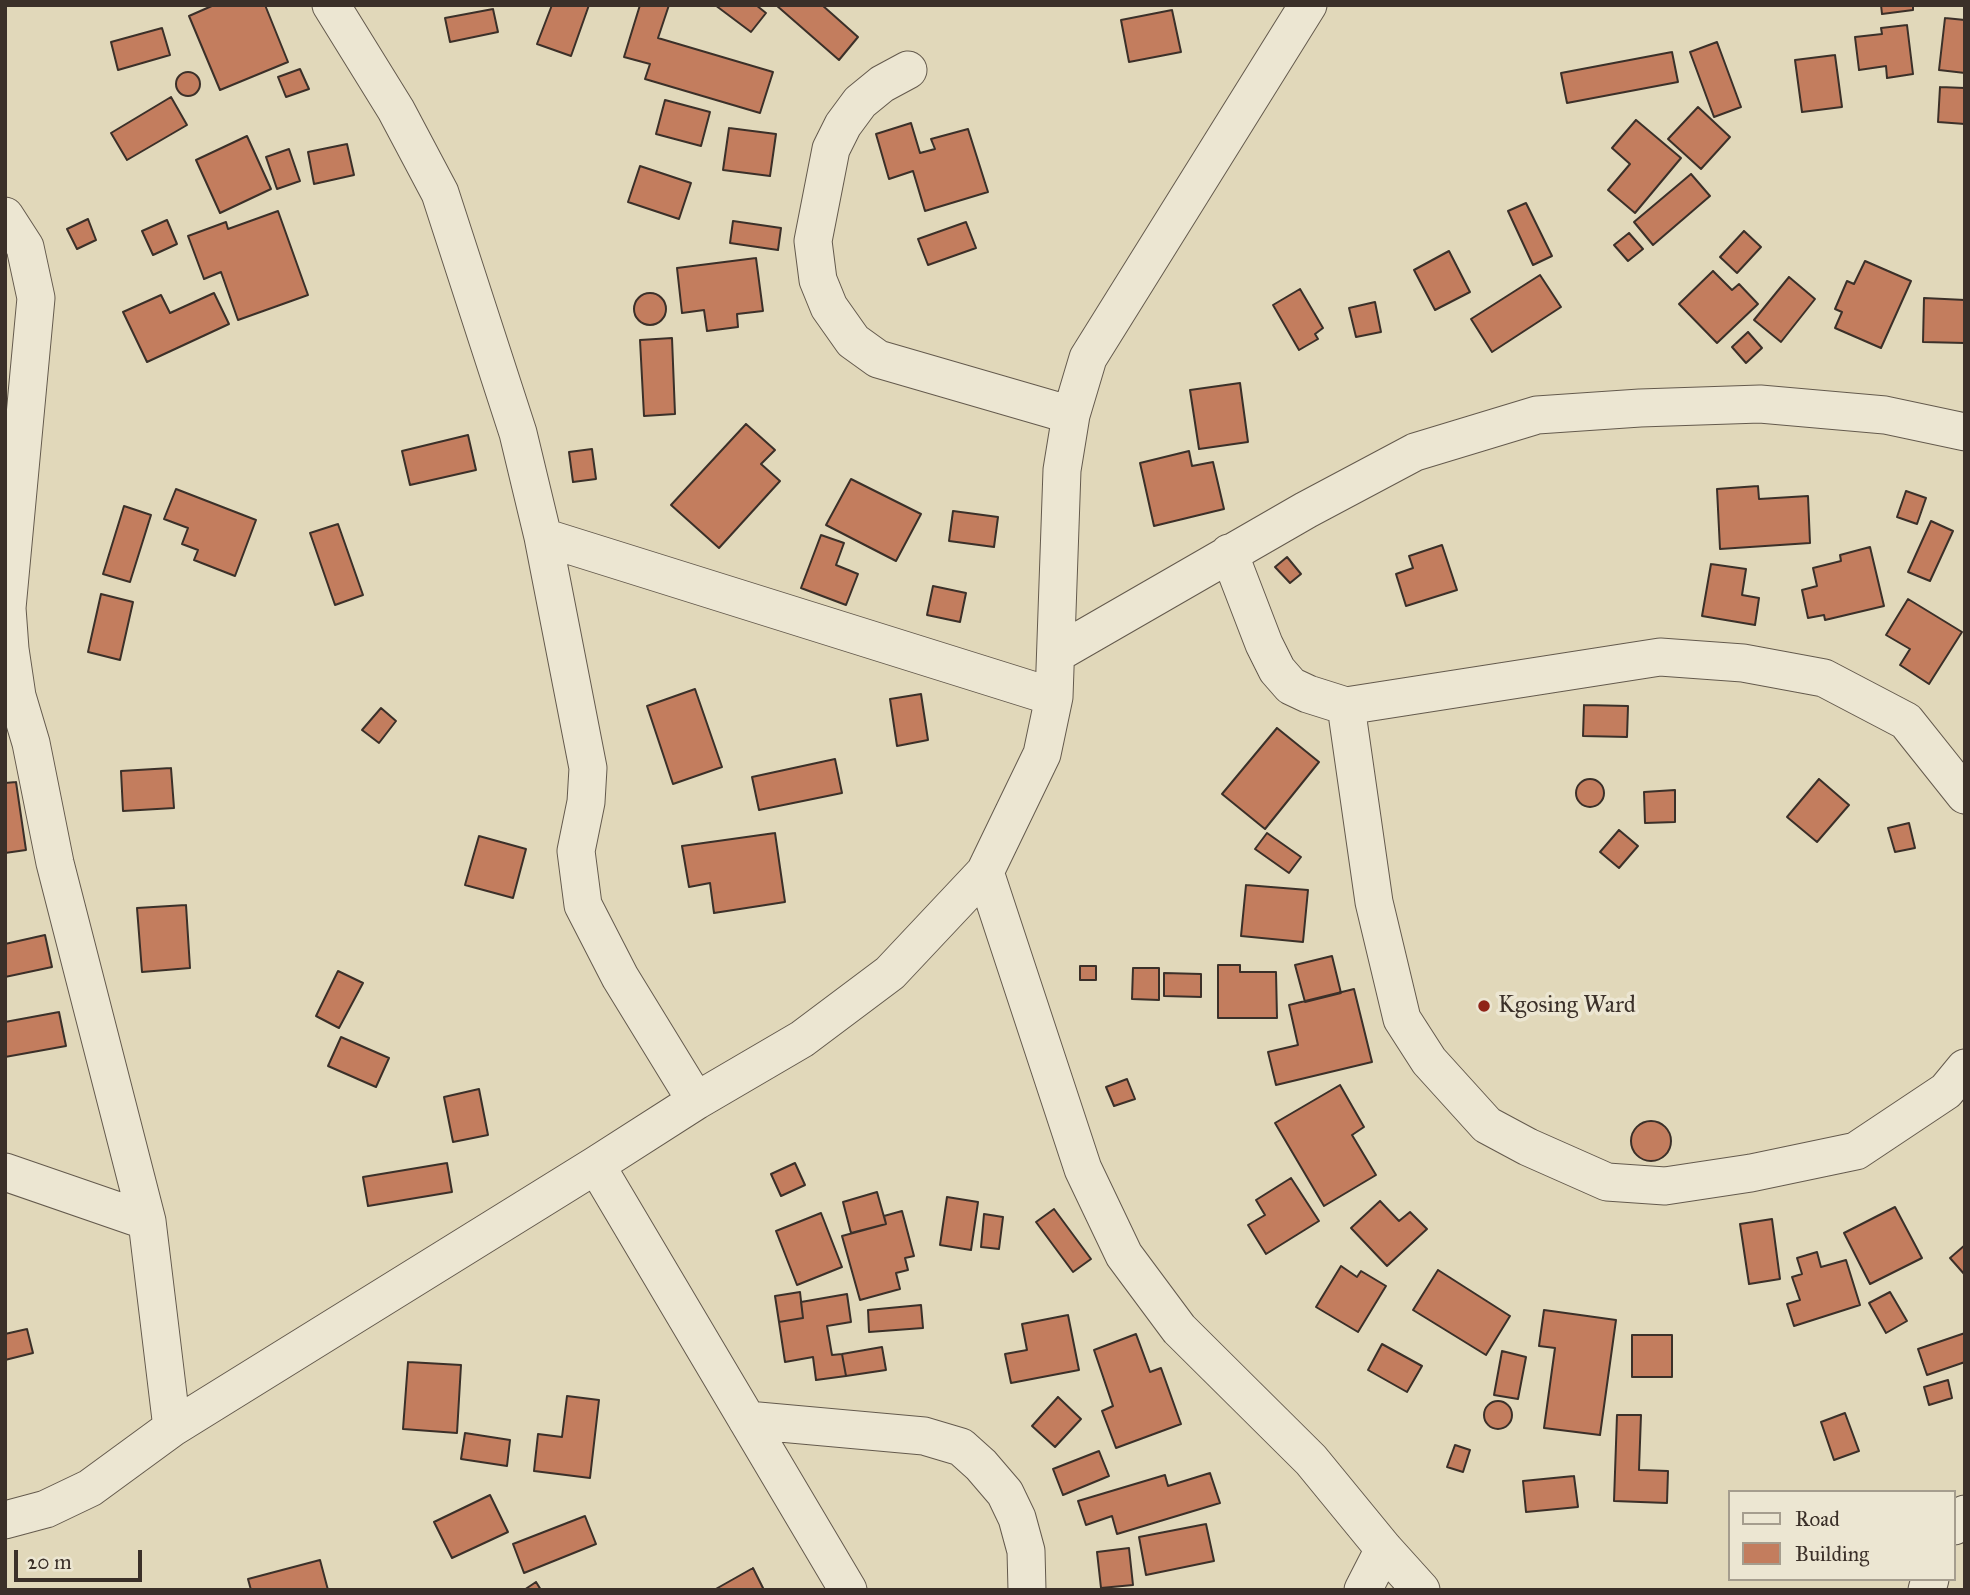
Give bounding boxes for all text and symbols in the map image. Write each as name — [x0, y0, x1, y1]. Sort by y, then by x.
place label: Kgosing Ward — [1498, 992, 1636, 1020]
marker: Kgosing Ward — [1476, 998, 1492, 1014]
legend — [1728, 1490, 1956, 1581]
text: Road — [1795, 1506, 1840, 1532]
scale bar — [18, 1536, 145, 1580]
text: Building — [1795, 1541, 1869, 1567]
text: 20 m — [27, 1549, 72, 1575]

